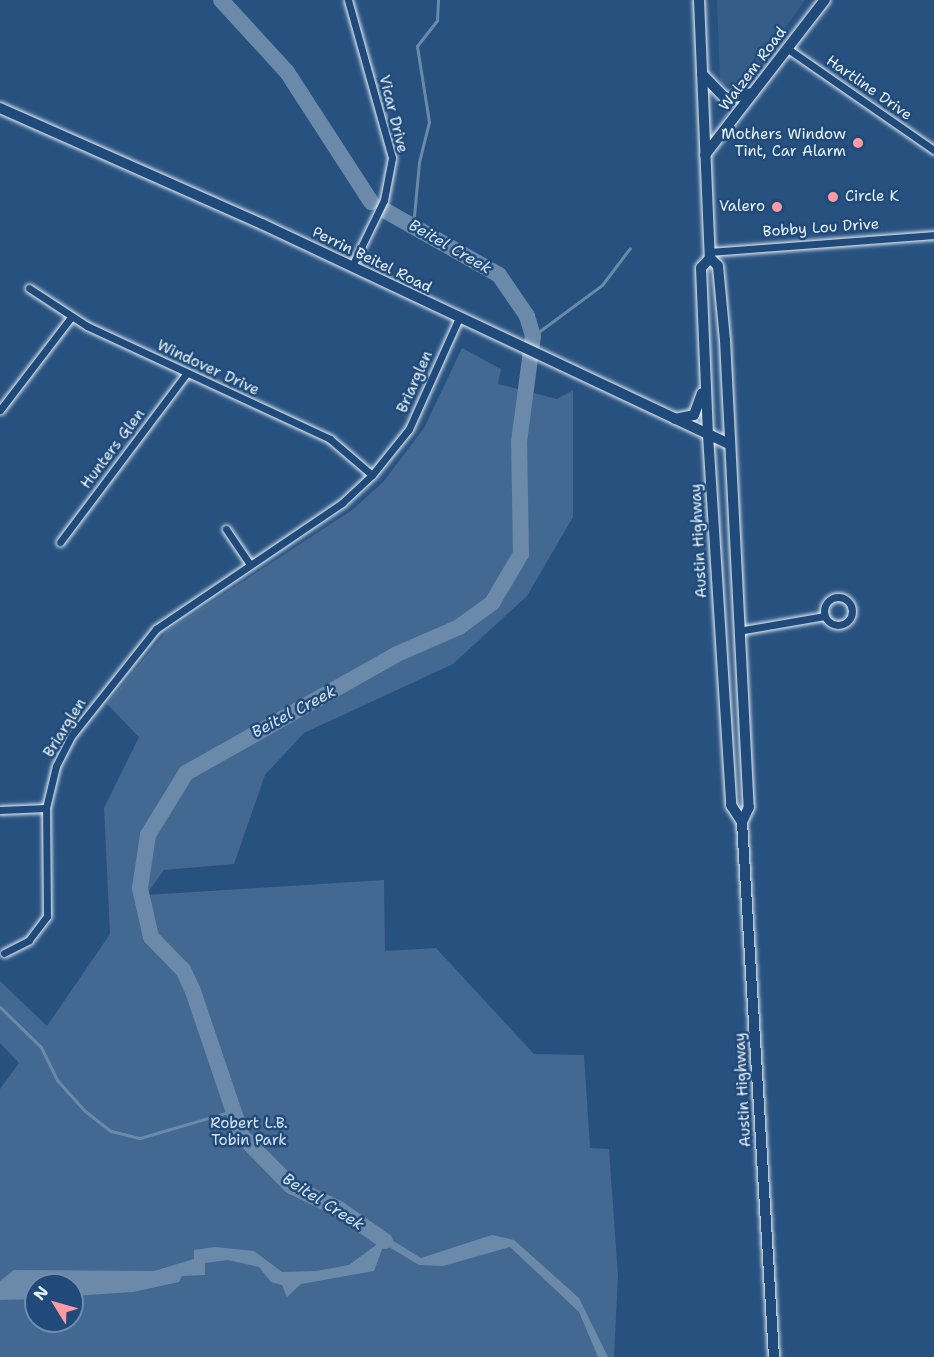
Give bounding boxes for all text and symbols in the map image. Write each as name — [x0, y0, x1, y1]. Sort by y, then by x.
street label: Walzem Road — [716, 24, 790, 114]
street label: Hartline Drive — [823, 52, 915, 124]
street label: Vicar Drive — [375, 73, 411, 155]
place label: Mothers Window Tint, Car Alarm — [721, 125, 846, 160]
marker: Mothers Window Tint, Car Alarm — [851, 136, 865, 150]
place label: Circle K — [845, 188, 899, 206]
marker: Circle K — [826, 190, 840, 204]
place label: Valero — [719, 198, 765, 216]
marker: Valero — [770, 200, 784, 214]
street label: Bobby Lou Drive — [762, 215, 880, 241]
water label: Beitel Creek — [405, 216, 495, 278]
street label: Perrin Beitel Road — [309, 223, 435, 297]
street label: Windover Drive — [154, 336, 262, 400]
street label: Briarglen — [393, 348, 437, 416]
street label: Hunters Glen — [77, 406, 149, 492]
street label: Austin Highway — [687, 483, 711, 599]
water label: Beitel Creek — [249, 682, 339, 742]
street label: Briarglen — [40, 695, 90, 761]
street label: Austin Highway — [731, 1032, 755, 1148]
park label: Robert L.B. Tobin Park — [210, 1114, 288, 1149]
water label: Beitel Creek — [279, 1169, 367, 1235]
north arrow — [24, 1273, 84, 1333]
text: N — [29, 1282, 53, 1304]

